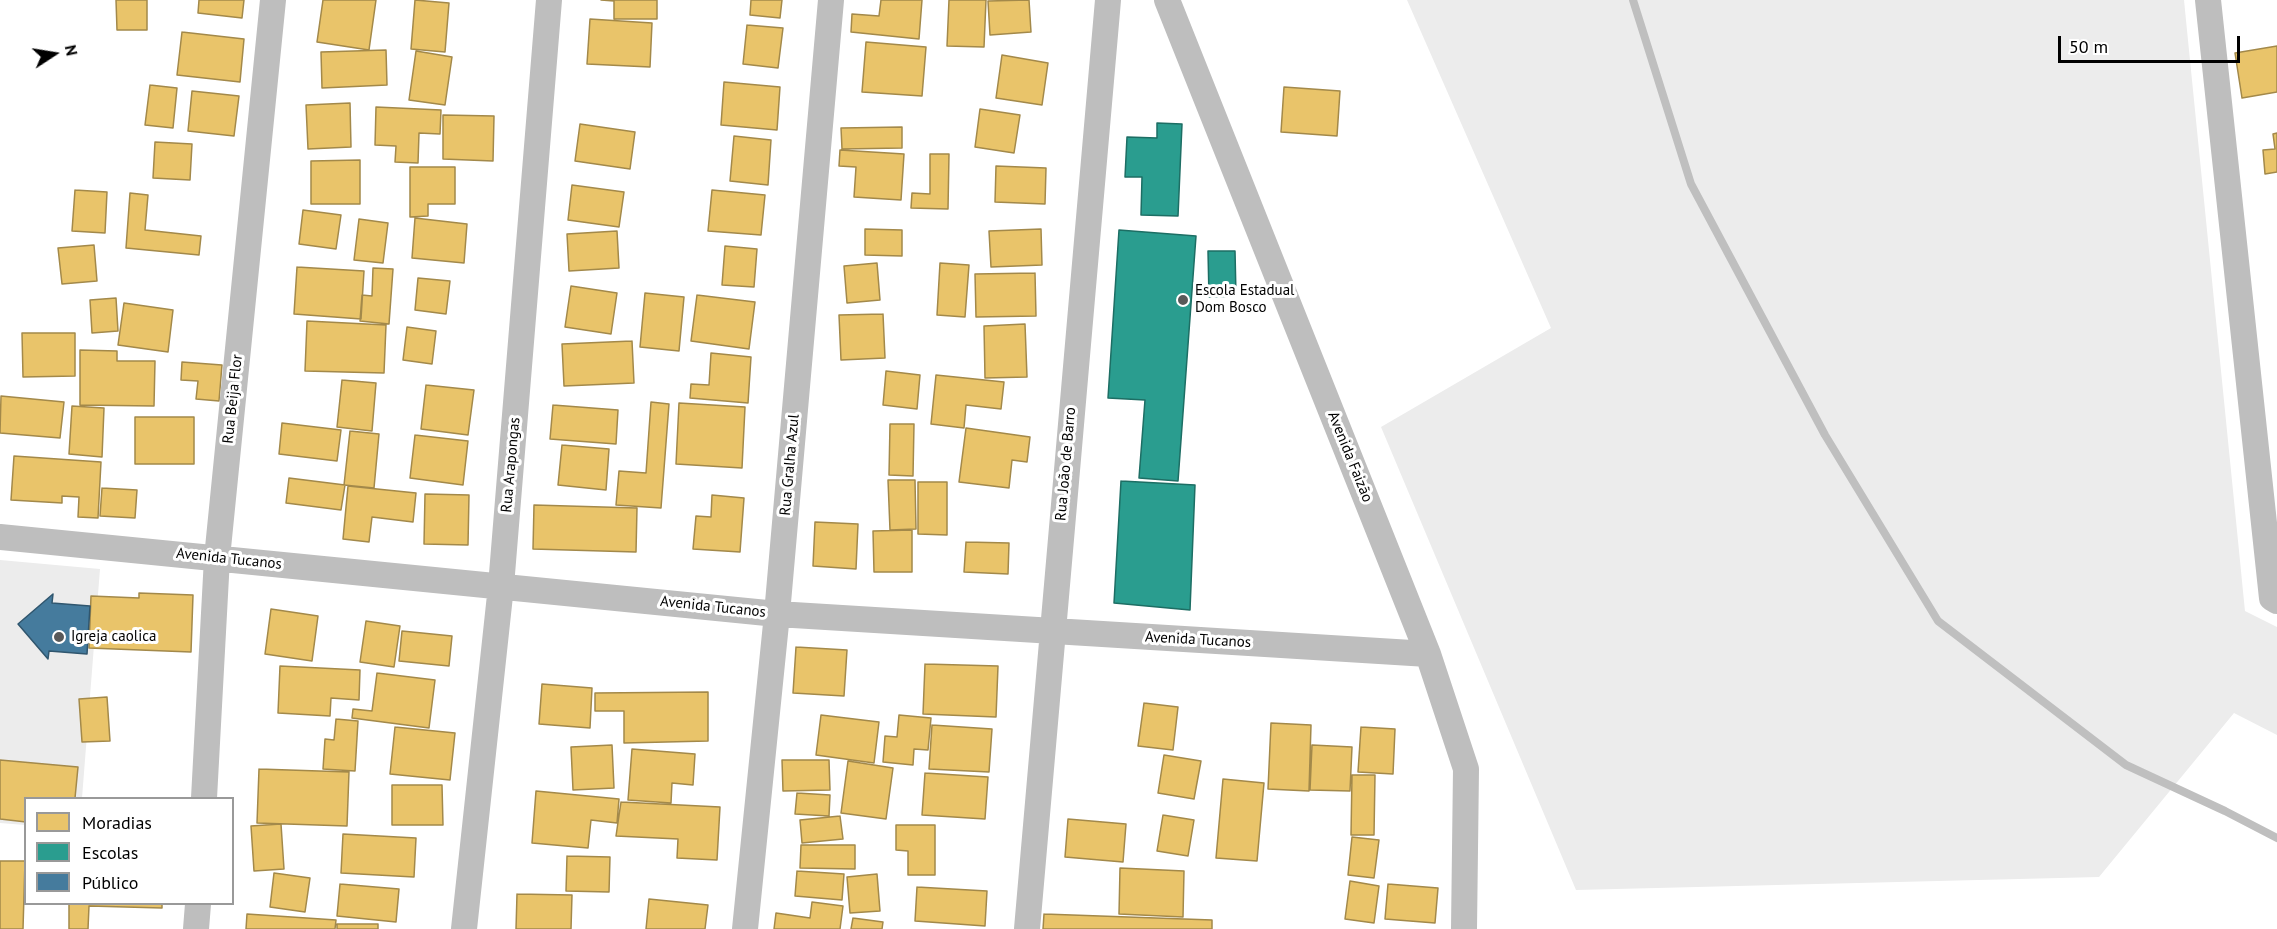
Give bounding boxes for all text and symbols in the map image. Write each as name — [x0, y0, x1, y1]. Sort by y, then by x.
north arrow — [24, 24, 84, 84]
scale bar — [2061, 24, 2242, 62]
text: 50 m — [2069, 35, 2108, 58]
text: N — [61, 43, 82, 57]
place label: Escola Estadual Dom Bosco — [1195, 282, 1294, 317]
marker: Escola Estadual Dom Bosco — [1176, 293, 1190, 307]
street label: Rua Beija Flor — [219, 354, 247, 444]
street label: Rua João de Barro — [1052, 406, 1080, 522]
street label: Avenida Faizão — [1324, 409, 1376, 505]
street label: Rua Gralha Azul — [777, 414, 803, 516]
street label: Rua Arapongas — [498, 417, 524, 513]
street label: Avenida Tucanos — [175, 544, 283, 574]
street label: Avenida Tucanos — [659, 592, 767, 622]
place label: Igreja caolica — [71, 628, 156, 646]
street label: Avenida Tucanos — [1144, 628, 1252, 652]
marker: Igreja caolica — [52, 630, 66, 644]
legend — [24, 797, 234, 905]
text: Moradias — [82, 811, 152, 834]
text: Escolas — [82, 841, 138, 864]
text: Público — [82, 871, 138, 894]

